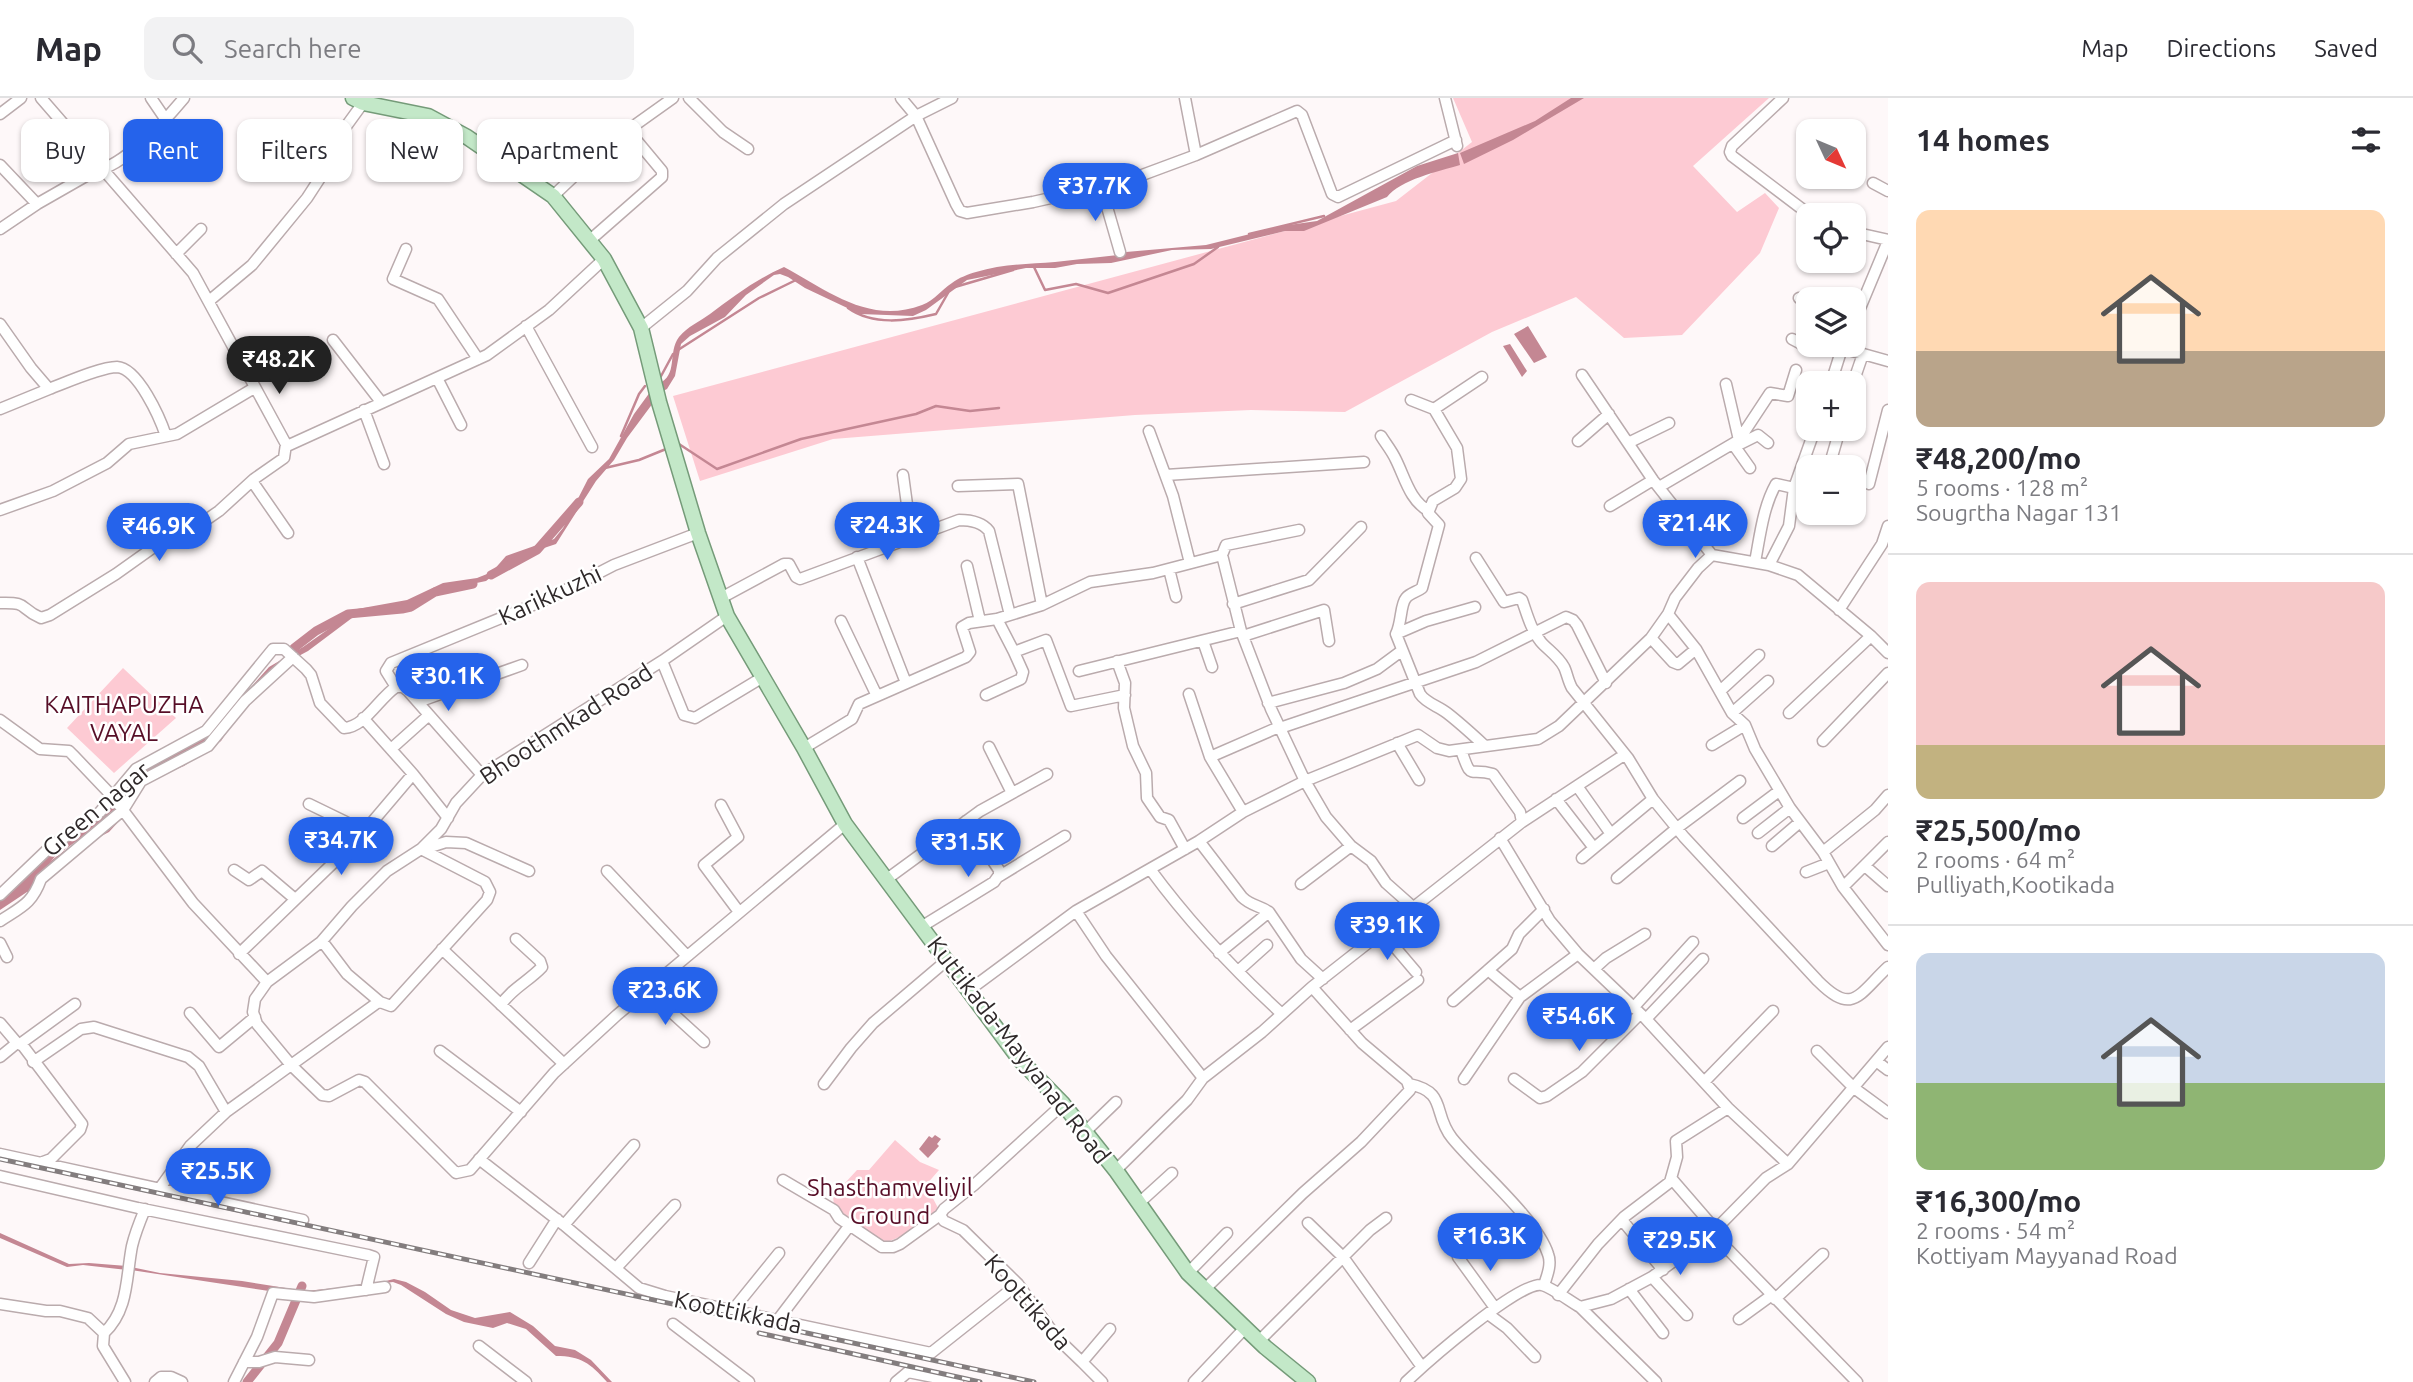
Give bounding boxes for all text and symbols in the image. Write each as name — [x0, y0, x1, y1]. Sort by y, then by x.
search box — [144, 17, 634, 80]
icon: search — [168, 29, 206, 67]
text: Map — [35, 30, 102, 67]
text: Search here — [224, 34, 362, 63]
text: Map — [2081, 35, 2128, 62]
text: Directions — [2166, 35, 2276, 62]
text: Saved — [2314, 35, 2378, 62]
chip: Buy — [21, 119, 109, 182]
chip: Rent — [123, 119, 223, 182]
chip: Filters — [237, 119, 352, 182]
chip: New — [366, 119, 463, 182]
chip: Apartment — [477, 119, 642, 182]
north arrow — [1796, 119, 1866, 189]
map controls — [1796, 119, 1866, 525]
icon: filters — [2347, 121, 2385, 159]
text: 14 homes — [1916, 123, 2050, 157]
pin: ₹37.7K — [1038, 164, 1152, 223]
text: ₹37.7K — [1059, 173, 1131, 198]
button: locate — [1796, 203, 1866, 273]
icon: home — [2088, 256, 2214, 382]
button: layers — [1796, 287, 1866, 357]
pin: ₹48.2K — [222, 336, 336, 396]
text: ₹48.2K — [243, 346, 315, 371]
button: + — [1796, 371, 1866, 441]
text: ₹48,200/mo — [1916, 441, 2081, 475]
button: − — [1796, 455, 1866, 525]
text: 5 rooms · 128 m² — [1916, 475, 2088, 500]
pin: ₹21.4K — [1638, 500, 1752, 560]
text: Sougrtha Nagar 131 — [1916, 500, 2122, 525]
pin: ₹24.3K — [830, 503, 944, 562]
pin: ₹46.9K — [102, 504, 216, 563]
text: ₹21.4K — [1659, 510, 1731, 535]
text: ₹24.3K — [851, 512, 923, 537]
text: ₹46.9K — [123, 513, 195, 538]
street label: Karikkuzhi — [494, 559, 606, 631]
icon: home — [2088, 628, 2214, 754]
pin: ₹30.1K — [391, 654, 505, 713]
street label: Bhoothmkad Road — [475, 658, 657, 790]
text: ₹30.1K — [412, 663, 484, 688]
park label: KAITHAPUZHA VAYAL — [44, 691, 204, 746]
street label: Green nagar — [37, 756, 155, 862]
text: ₹25,500/mo — [1916, 813, 2081, 847]
pin: ₹34.7K — [284, 818, 398, 877]
pin: ₹31.5K — [911, 820, 1025, 879]
text: ₹34.7K — [305, 827, 377, 852]
text: ₹31.5K — [932, 829, 1004, 854]
text: 2 rooms · 64 m² — [1916, 847, 2075, 872]
text: Pulliyath,Kootikada — [1916, 872, 2115, 897]
pin: ₹39.1K — [1330, 902, 1444, 962]
text: ₹39.1K — [1351, 912, 1423, 937]
street label: Kuttikada-Mayyanad Road — [922, 931, 1116, 1169]
pin: ₹23.6K — [608, 968, 722, 1027]
text: ₹23.6K — [629, 977, 701, 1002]
pin: ₹54.6K — [1522, 993, 1636, 1053]
icon: home — [2088, 999, 2214, 1125]
text: ₹54.6K — [1543, 1003, 1615, 1028]
pin: ₹25.5K — [161, 1148, 275, 1208]
text: ₹25.5K — [182, 1158, 254, 1183]
park label: Shasthamveliyil Ground — [807, 1174, 973, 1229]
text: ₹16,300/mo — [1916, 1184, 2081, 1218]
pin: ₹16.3K — [1433, 1214, 1547, 1273]
pin: ₹29.5K — [1623, 1218, 1737, 1277]
text: 2 rooms · 54 m² — [1916, 1218, 2075, 1243]
text: ₹16.3K — [1454, 1223, 1526, 1248]
text: ₹29.5K — [1644, 1227, 1716, 1252]
text: Kottiyam Mayyanad Road — [1916, 1243, 2178, 1268]
street label: Koottikada — [979, 1249, 1077, 1355]
street label: Koottikkada — [672, 1285, 804, 1339]

